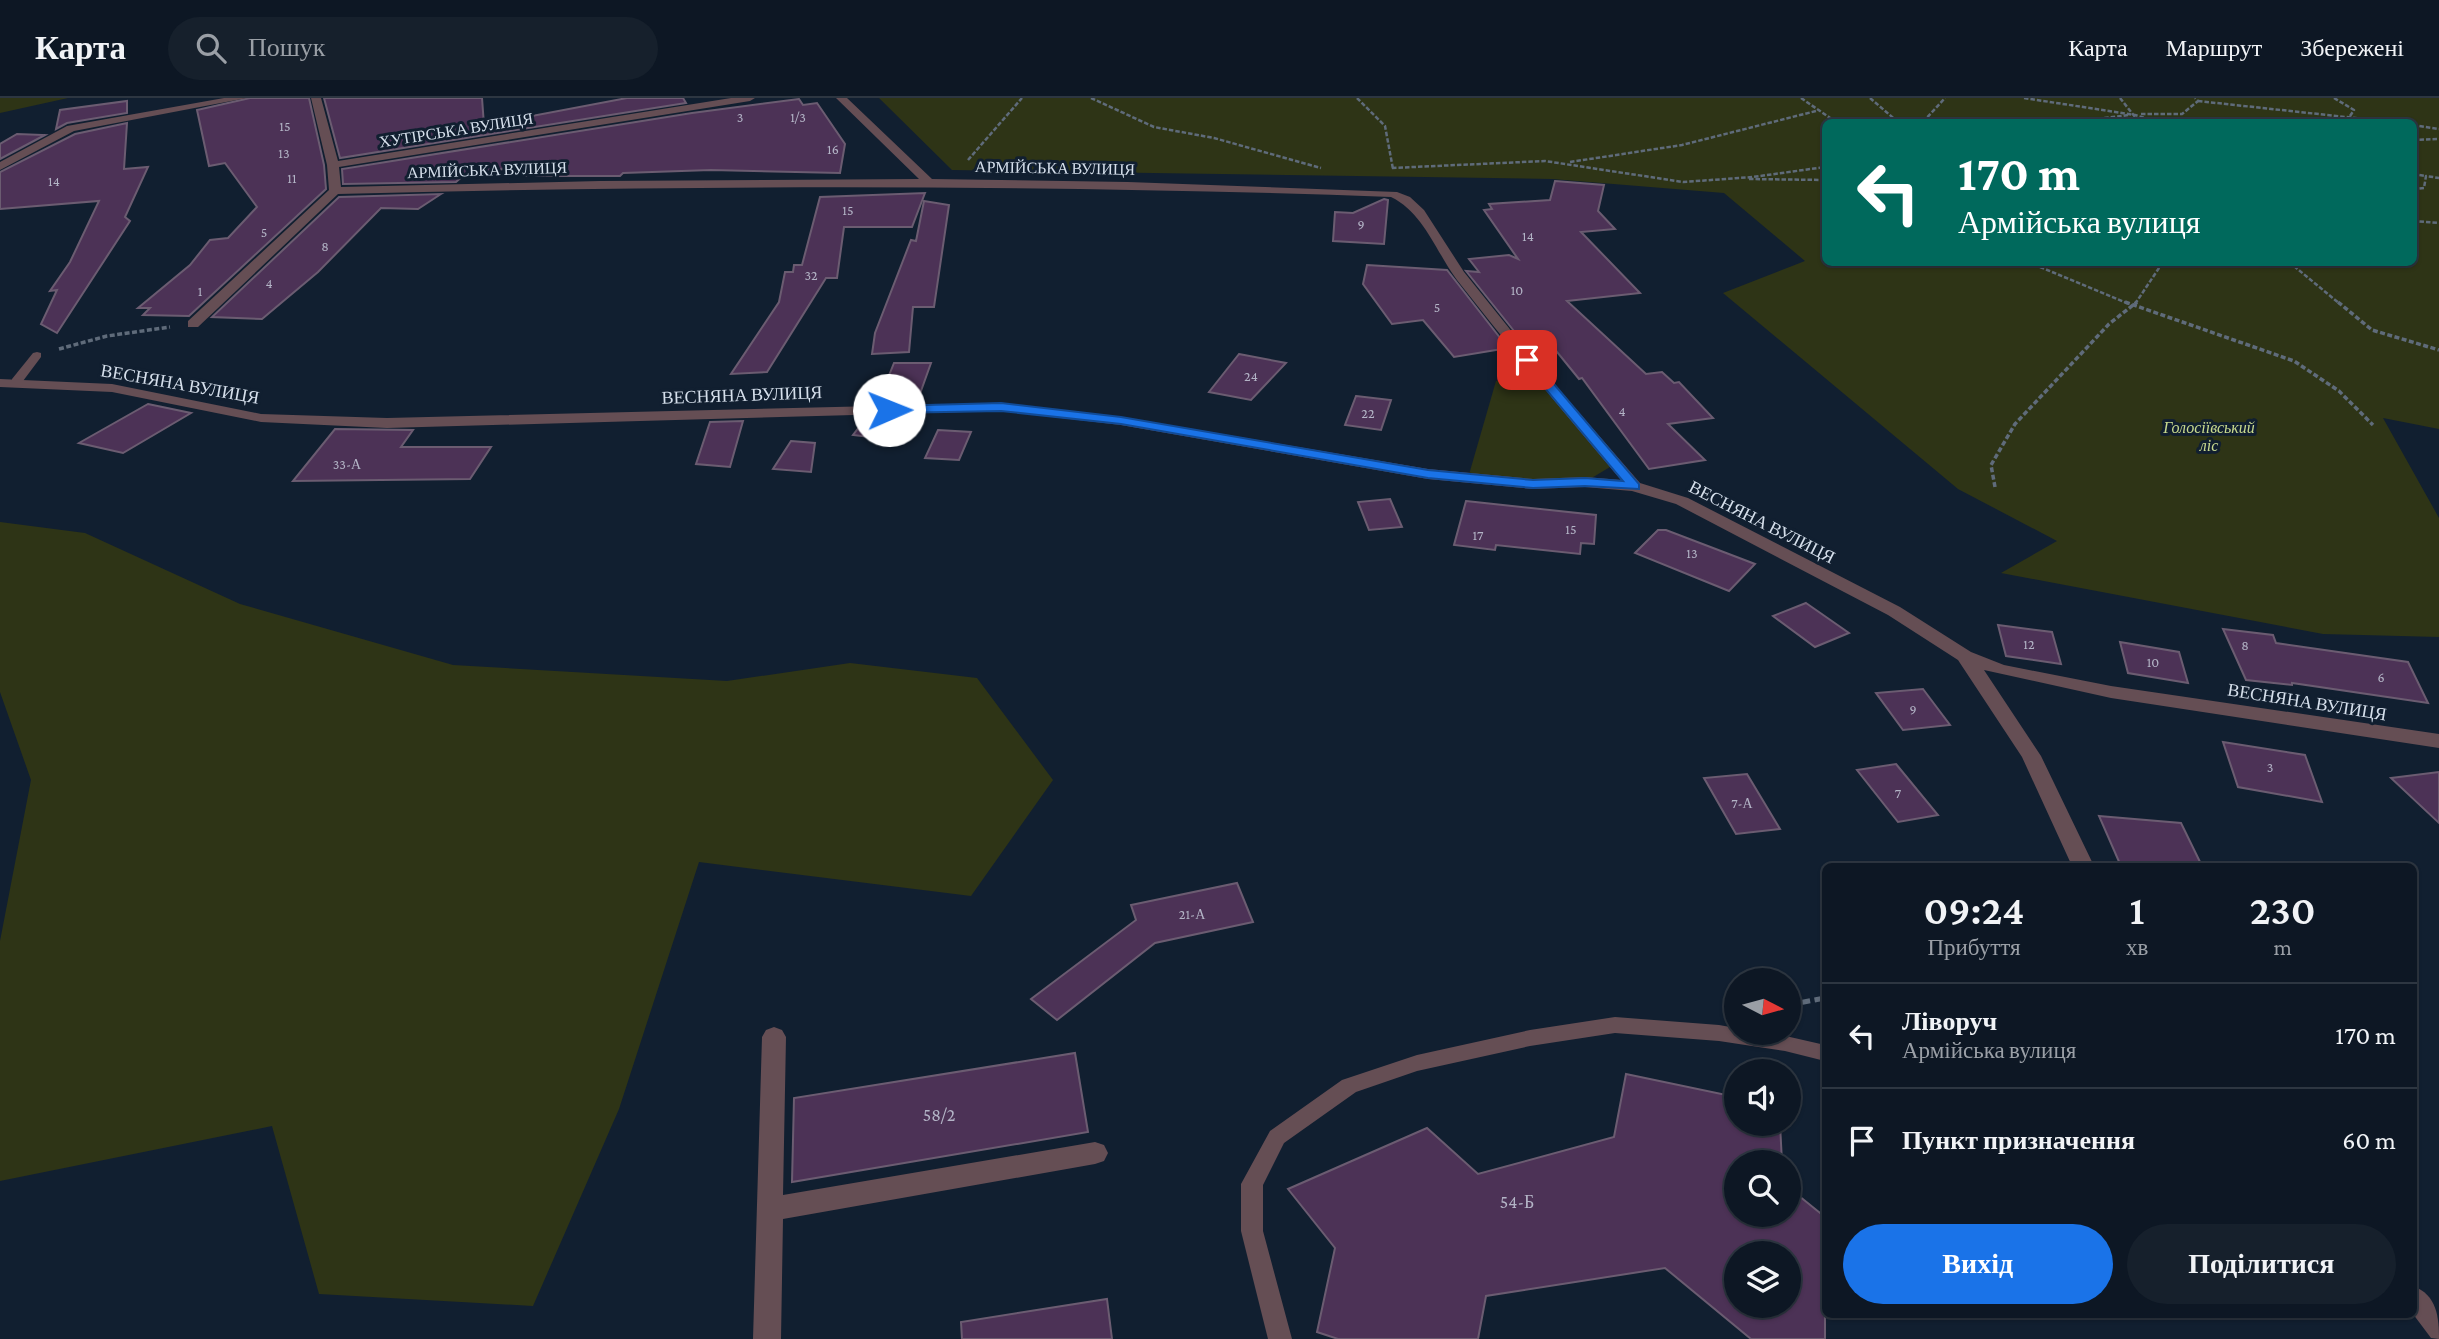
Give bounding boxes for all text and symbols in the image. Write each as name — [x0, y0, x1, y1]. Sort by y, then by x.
search box — [168, 17, 658, 80]
text: Карта — [35, 29, 126, 66]
icon: search — [192, 29, 230, 67]
text: Пошук — [248, 33, 325, 62]
text: Карта — [2068, 34, 2128, 61]
text: Маршрут — [2166, 34, 2262, 61]
text: Збережені — [2300, 34, 2404, 61]
street label: ХУТІРСЬКА ВУЛИЦЯ — [378, 109, 535, 152]
house number: 3 — [737, 109, 743, 125]
house number: 1/3 — [790, 109, 806, 125]
house number: 15 — [279, 118, 291, 134]
house number: 16 — [827, 141, 839, 157]
house number: 13 — [278, 145, 290, 161]
text: 170 m — [1958, 146, 2080, 201]
icon: left — [1843, 147, 1934, 238]
street label: АРМІЙСЬКА ВУЛИЦЯ — [975, 157, 1136, 179]
street label: АРМІЙСЬКА ВУЛИЦЯ — [407, 158, 568, 182]
house number: 11 — [287, 170, 297, 186]
house number: 14 — [48, 173, 60, 189]
house number: 15 — [842, 202, 854, 218]
text: Армійська вулиця — [1958, 204, 2201, 240]
house number: 9 — [1357, 216, 1365, 232]
house number: 5 — [261, 224, 267, 240]
house number: 14 — [1522, 228, 1534, 244]
house number: 8 — [321, 238, 329, 254]
house number: 32 — [804, 267, 818, 283]
house number: 4 — [265, 275, 273, 291]
house number: 10 — [1511, 282, 1523, 298]
house number: 1 — [198, 283, 203, 299]
house number: 5 — [1434, 299, 1440, 315]
pin — [1497, 330, 1557, 390]
icon: arrive — [1508, 341, 1546, 379]
street label: ВЕСНЯНА ВУЛИЦЯ — [99, 360, 261, 408]
house number: 24 — [1244, 368, 1258, 384]
position arrow — [852, 373, 926, 447]
street label: ВЕСНЯНА ВУЛИЦЯ — [661, 382, 823, 408]
house number: 4 — [1618, 403, 1626, 419]
house number: 22 — [1361, 405, 1375, 421]
park label: Голосіївський ліс — [2162, 419, 2255, 454]
house number: 33-А — [333, 456, 362, 472]
street label: ВЕСНЯНА ВУЛИЦЯ — [1686, 477, 1838, 567]
house number: 15 — [1565, 521, 1577, 537]
house number: 17 — [1472, 527, 1484, 543]
house number: 13 — [1686, 545, 1698, 561]
house number: 12 — [2023, 636, 2035, 652]
house number: 8 — [2241, 637, 2249, 653]
house number: 10 — [2147, 654, 2159, 670]
house number: 6 — [2377, 669, 2385, 685]
street label: ВЕСНЯНА ВУЛИЦЯ — [2226, 680, 2388, 724]
house number: 9 — [1909, 701, 1917, 717]
house number: 3 — [2267, 759, 2273, 775]
house number: 7 — [1895, 785, 1902, 801]
house number: 7-А — [1731, 795, 1754, 811]
text: 09:24 — [1923, 886, 2025, 933]
text: 1 — [2130, 886, 2145, 933]
text: 230 — [2250, 886, 2316, 933]
house number: 21-А — [1179, 906, 1206, 922]
text: Прибуття — [1927, 934, 2021, 960]
text: хв — [2126, 934, 2148, 960]
text: m — [2273, 934, 2292, 960]
north arrow — [1724, 968, 1801, 1045]
map controls — [1724, 968, 1801, 1318]
text: Ліворуч — [1902, 1007, 1997, 1036]
icon: left — [1843, 1017, 1881, 1055]
text: 170 m — [2335, 1021, 2396, 1050]
text: Армійська вулиця — [1902, 1037, 2076, 1063]
button: sound — [1724, 1059, 1801, 1136]
house number: 58/2 — [923, 1105, 955, 1125]
icon: arrive — [1843, 1122, 1881, 1160]
text: Пункт призначення — [1902, 1126, 2135, 1155]
text: 60 m — [2342, 1126, 2396, 1155]
button: search — [1724, 1150, 1801, 1227]
house number: 54-Б — [1500, 1192, 1534, 1212]
button: Вихід — [1843, 1224, 2113, 1304]
button: Поділитися — [2127, 1224, 2396, 1304]
button: layers — [1724, 1241, 1801, 1318]

